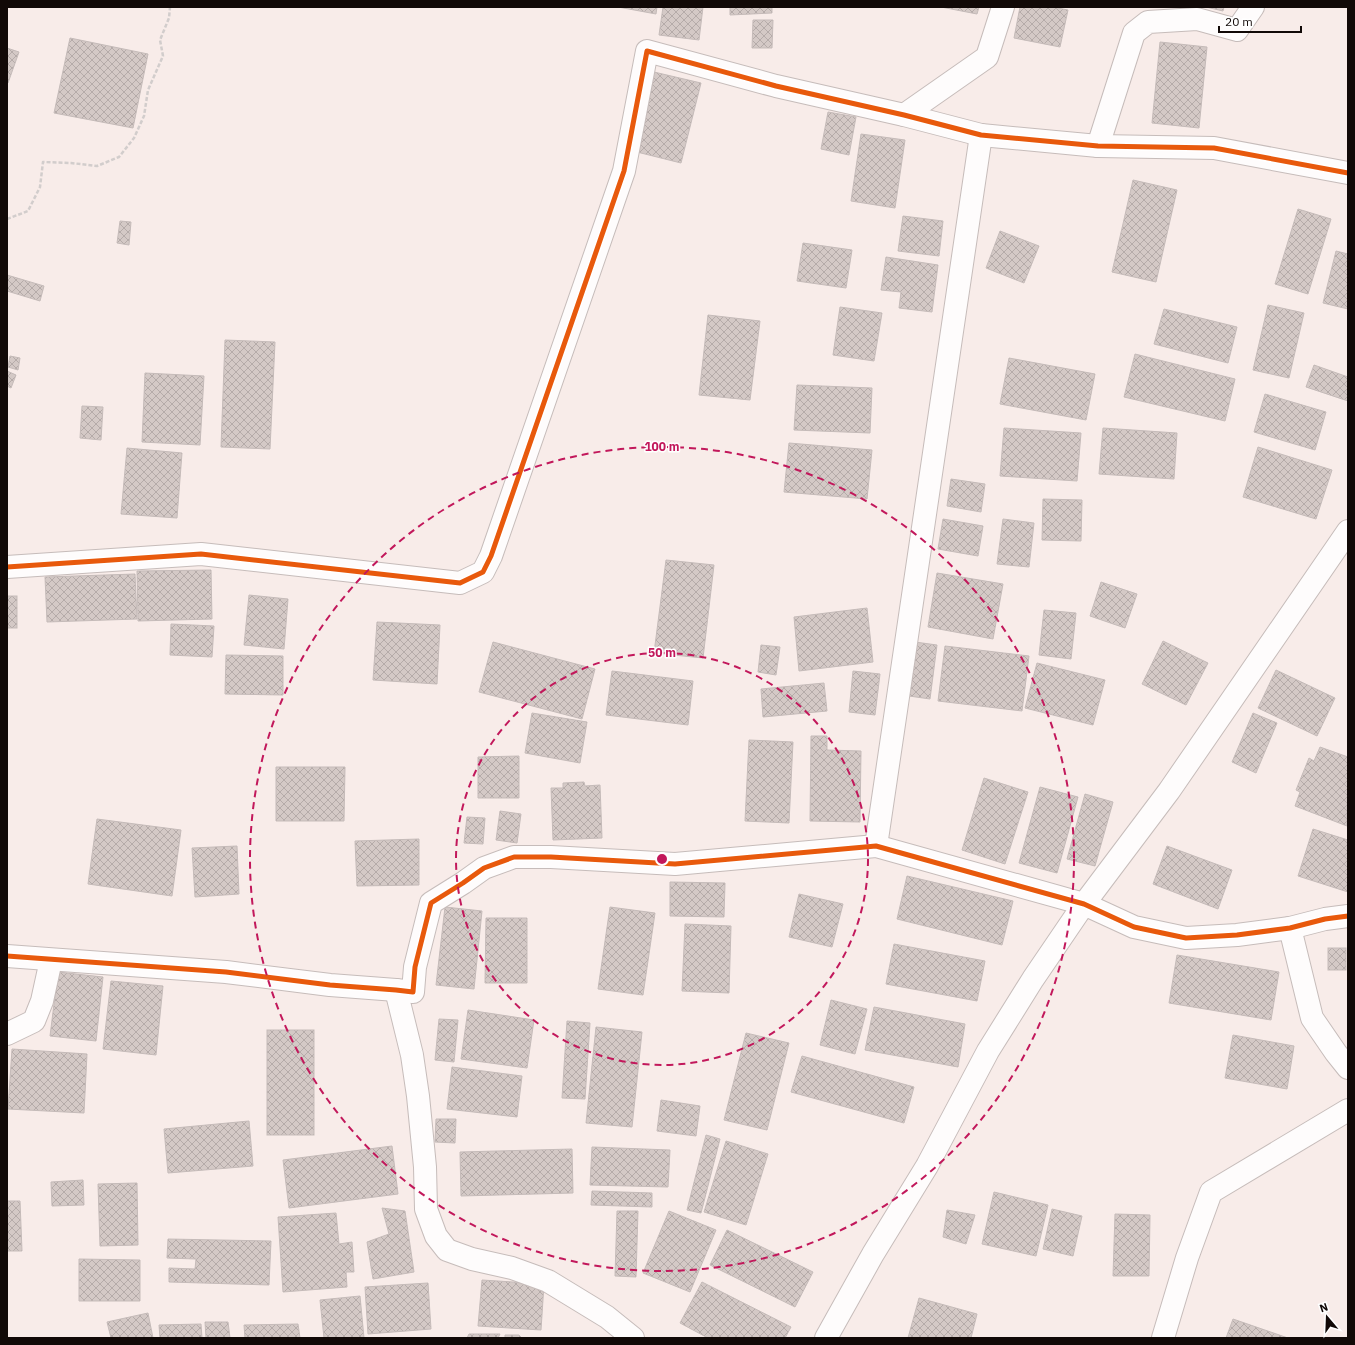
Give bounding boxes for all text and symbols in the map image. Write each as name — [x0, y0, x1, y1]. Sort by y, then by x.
scale bar — [1219, 8, 1301, 34]
text: 20 m — [1225, 14, 1253, 29]
text: 100 m — [644, 439, 680, 454]
text: 50 m — [648, 645, 676, 660]
centre of rings — [655, 852, 669, 866]
north arrow — [1307, 1297, 1347, 1337]
text: N — [1318, 1300, 1330, 1315]

